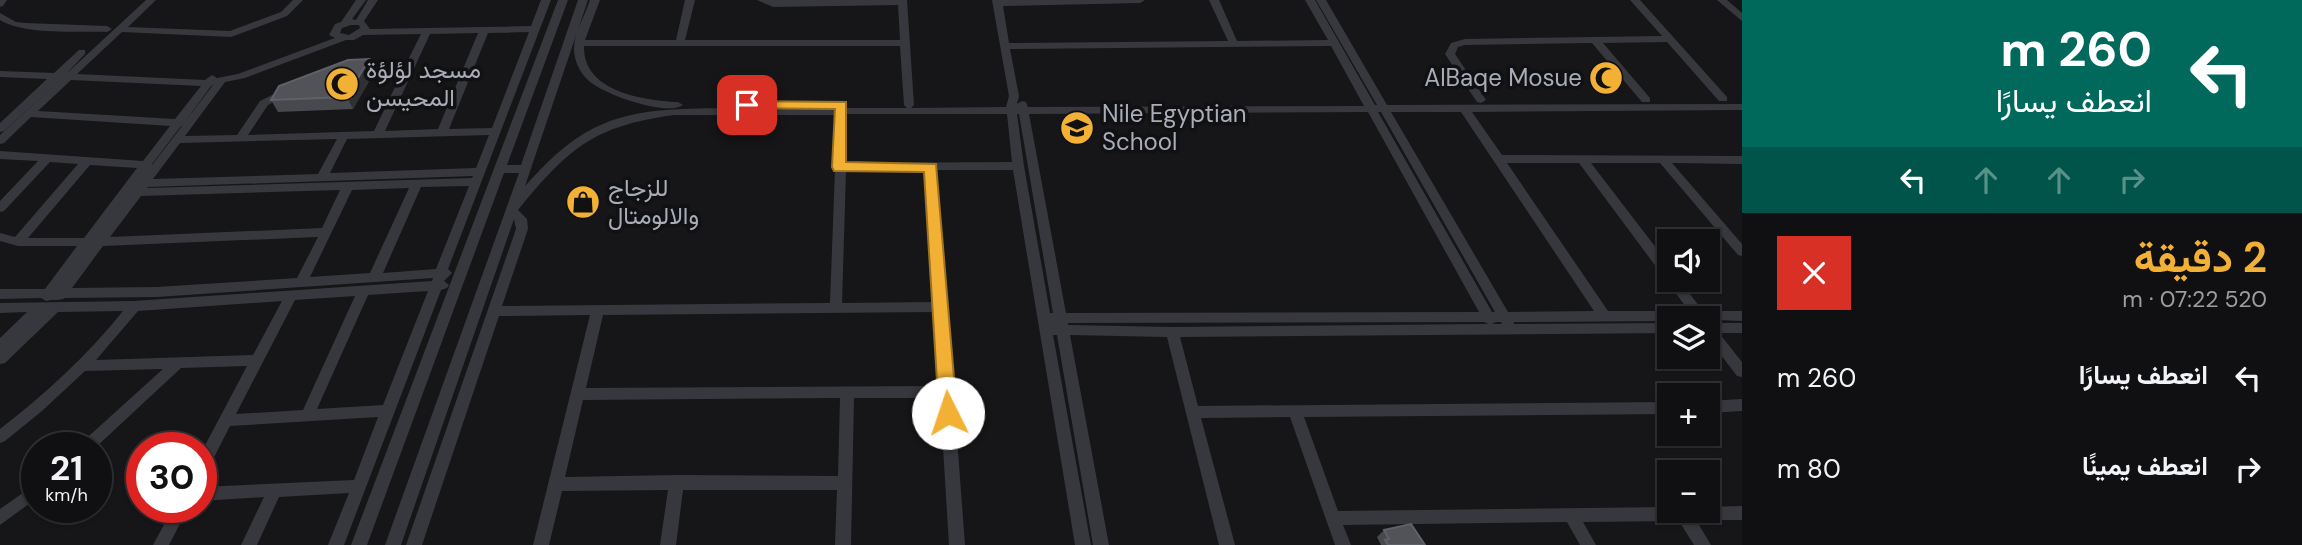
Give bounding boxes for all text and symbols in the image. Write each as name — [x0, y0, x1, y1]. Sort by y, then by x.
text: 260 m — [2001, 17, 2152, 81]
icon: left — [2176, 28, 2267, 119]
place label: مسجد لؤلؤة المحيسن — [366, 54, 481, 113]
mosque icon: AlBaqe Mosue — [1587, 59, 1625, 97]
place label: AlBaqe Mosue — [1424, 62, 1582, 93]
mosque icon: مسجد لؤلؤة المحيسن — [323, 65, 361, 103]
pin — [717, 75, 777, 135]
text: انعطف يسارًا — [1996, 80, 2152, 122]
icon: arrive — [728, 86, 766, 124]
place label: Nile Egyptian School — [1102, 98, 1247, 157]
school or university icon: Nile Egyptian School — [1058, 109, 1096, 147]
icon: left — [1894, 161, 1932, 199]
icon: ahead — [1967, 161, 2005, 199]
icon: ahead — [2040, 161, 2078, 199]
icon: right — [2113, 161, 2151, 199]
place label: للزجاج والالومتال — [608, 172, 699, 231]
shop icon: للزجاج والالومتال — [564, 183, 602, 221]
map controls — [1657, 229, 1720, 523]
button: sound — [1657, 229, 1720, 292]
text: 2 دقيقة — [2134, 230, 2267, 285]
button: close — [1777, 236, 1851, 310]
text: 520 m · 07:22 — [2122, 284, 2267, 314]
button: layers — [1657, 306, 1720, 369]
text: انعطف يسارًا — [2079, 358, 2208, 392]
icon: left — [2229, 359, 2267, 397]
text: 260 m — [1777, 361, 1856, 395]
position arrow — [911, 376, 985, 450]
button: + — [1657, 383, 1720, 446]
speed limit sign: 30 — [126, 432, 217, 523]
text: 21 — [50, 445, 83, 491]
text: انعطف يمينًا — [2082, 449, 2208, 483]
icon: right — [2229, 450, 2267, 488]
text: 80 m — [1777, 452, 1841, 486]
button: − — [1657, 460, 1720, 523]
text: km/h — [45, 483, 88, 507]

